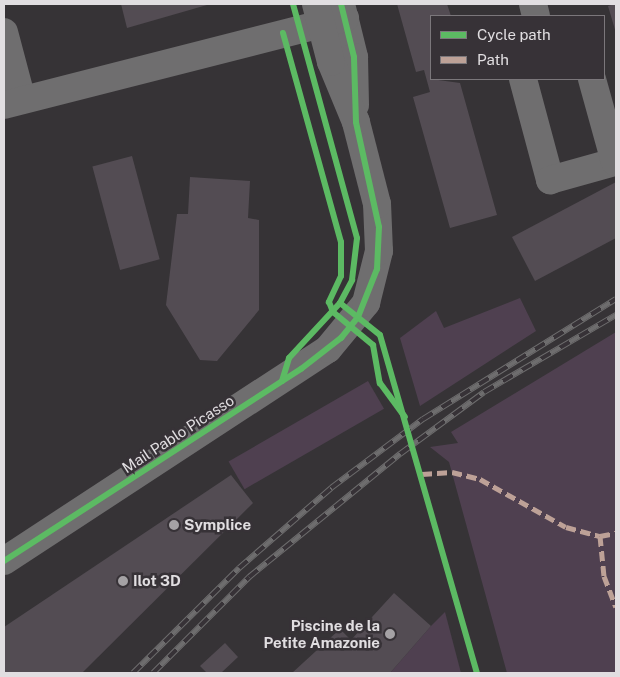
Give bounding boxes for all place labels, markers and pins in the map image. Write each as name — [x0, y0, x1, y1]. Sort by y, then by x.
place label: Symplice — [184, 516, 251, 534]
marker: Symplice — [168, 519, 180, 531]
place label: Ilot 3D — [133, 572, 181, 590]
marker: Ilot 3D — [117, 575, 129, 587]
place label: Piscine de la Petite Amazonie — [264, 616, 380, 651]
marker: Piscine de la Petite Amazonie — [384, 628, 396, 640]

